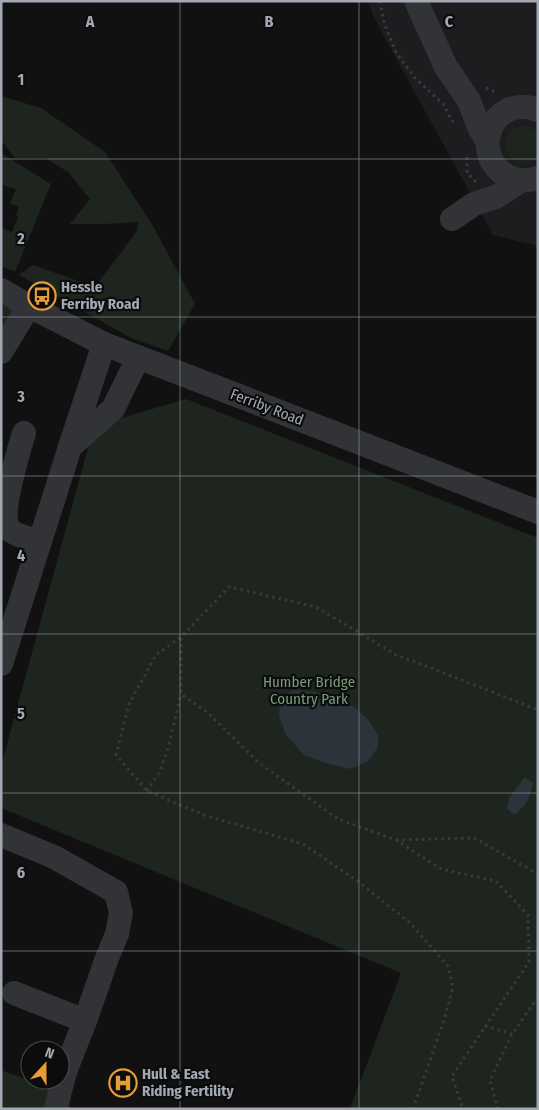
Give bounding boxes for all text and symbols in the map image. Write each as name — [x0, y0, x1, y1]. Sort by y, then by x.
text: A — [85, 12, 95, 31]
text: B — [265, 12, 274, 31]
text: C — [445, 12, 454, 31]
text: 1 — [18, 70, 24, 89]
text: 2 — [16, 229, 25, 248]
place label: Hessle Ferriby Road — [61, 278, 140, 313]
bus stop icon: Hessle Ferriby Road — [27, 281, 57, 311]
street label: Ferriby Road — [228, 385, 306, 429]
text: 3 — [16, 387, 25, 406]
text: 4 — [17, 546, 25, 565]
park label: Humber Bridge Country Park — [263, 673, 355, 708]
text: 5 — [17, 704, 25, 723]
text: 6 — [17, 863, 25, 882]
north arrow — [20, 1040, 70, 1090]
text: N — [43, 1044, 56, 1063]
place label: Hull & East Riding Fertility — [142, 1065, 234, 1100]
hospital icon: Hull & East Riding Fertility — [108, 1068, 138, 1098]

